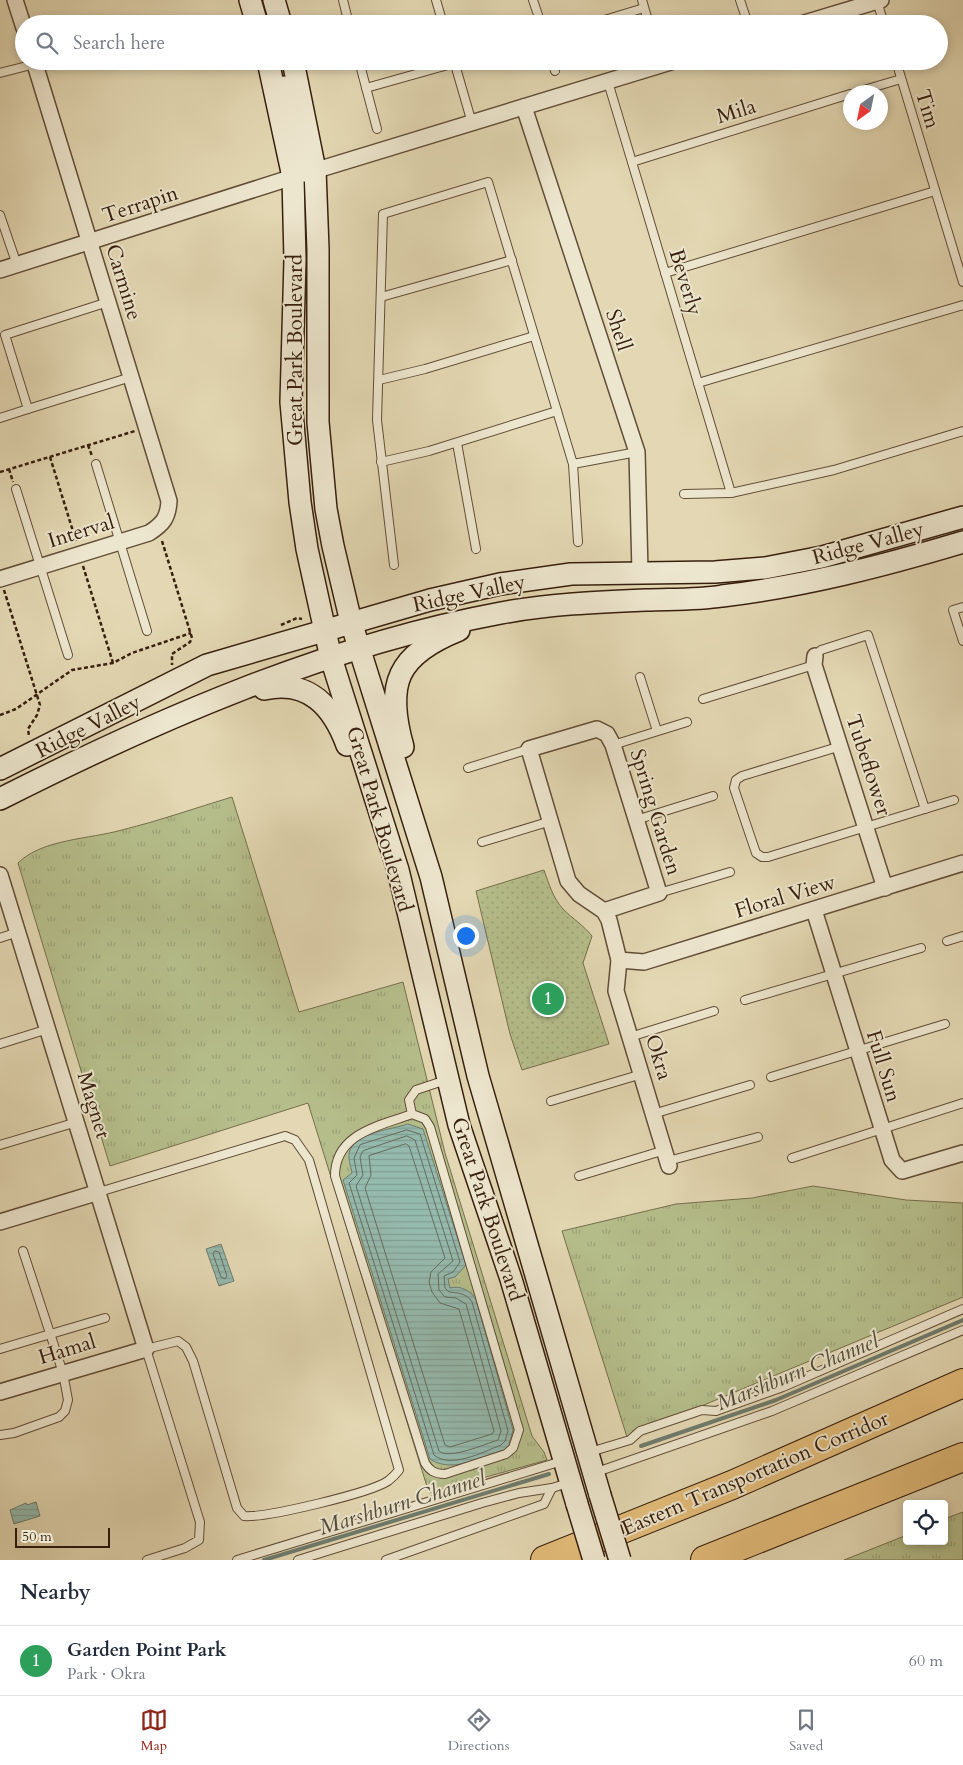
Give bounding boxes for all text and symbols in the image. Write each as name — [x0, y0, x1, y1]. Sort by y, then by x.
search box — [15, 15, 948, 70]
icon: search — [33, 29, 61, 57]
text: Search here — [73, 30, 165, 56]
north arrow — [843, 85, 888, 130]
street label: Tim — [908, 86, 947, 132]
street label: Mila — [713, 92, 760, 131]
street label: Terrapin — [98, 179, 182, 230]
street label: Carmine — [98, 241, 149, 324]
street label: Beverly — [662, 245, 709, 319]
street label: Great Park Boulevard — [281, 254, 310, 446]
street label: Shell — [598, 306, 639, 355]
street label: Interval — [44, 508, 118, 555]
street label: Ridge Valley — [809, 515, 927, 572]
street label: Ridge Valley — [410, 567, 528, 620]
street label: Ridge Valley — [31, 688, 146, 765]
street label: Tubeflower — [838, 711, 899, 820]
street label: Great Park Boulevard — [339, 723, 420, 915]
street label: Spring Garden — [623, 745, 688, 879]
street label: Floral View — [731, 867, 839, 926]
your location — [453, 923, 479, 949]
pin: 1 — [532, 980, 564, 1018]
street label: Full Sun — [859, 1027, 908, 1106]
street label: Okra — [638, 1031, 679, 1083]
street label: Magnet — [70, 1068, 118, 1143]
street label: Great Park Boulevard — [444, 1113, 531, 1305]
water label: Marshburn Channel — [712, 1325, 884, 1418]
street label: Hamal — [35, 1327, 100, 1372]
street label: Eastern Transportation Corridor — [617, 1404, 894, 1543]
water label: Marshburn Channel — [315, 1463, 490, 1543]
map controls — [903, 1500, 948, 1545]
button: locate — [903, 1500, 948, 1545]
scale bar — [15, 1525, 110, 1548]
text: 50 m — [22, 1527, 52, 1546]
text: Nearby — [20, 1578, 91, 1607]
text: Garden Point Park — [67, 1637, 227, 1663]
text: 1 — [32, 1650, 40, 1672]
text: 60 m — [909, 1650, 943, 1672]
text: Park · Okra — [67, 1663, 146, 1685]
tab: Map — [140, 1706, 168, 1755]
tab: Directions — [448, 1706, 509, 1755]
tab: Saved — [789, 1706, 823, 1755]

